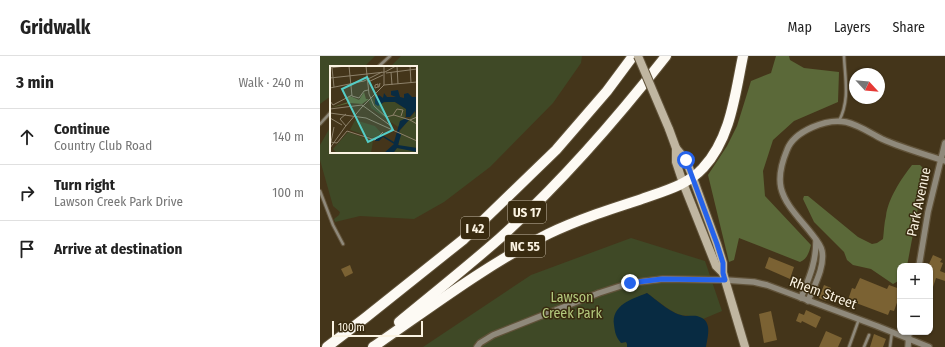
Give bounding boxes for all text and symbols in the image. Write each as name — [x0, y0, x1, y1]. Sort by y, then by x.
text: Gridwalk — [20, 16, 90, 39]
text: Map — [788, 19, 812, 36]
text: Layers — [834, 19, 870, 36]
text: Share — [892, 19, 925, 36]
inset map — [330, 66, 417, 153]
north arrow — [849, 68, 885, 104]
text: 3 min — [16, 72, 54, 93]
text: Walk · 240 m — [238, 75, 304, 90]
text: Continue — [54, 120, 110, 138]
icon: ahead — [16, 126, 38, 148]
text: 140 m — [273, 129, 304, 144]
text: Country Club Road — [54, 138, 152, 153]
route start — [677, 151, 695, 169]
street label: Park Avenue — [903, 166, 935, 238]
text: Turn right — [54, 176, 115, 194]
icon: right — [16, 182, 38, 204]
text: 100 m — [272, 185, 304, 200]
text: Lawson Creek Park Drive — [54, 194, 183, 209]
road number: US 17 — [508, 201, 546, 223]
road number: I 42 — [461, 217, 489, 239]
road number: NC 55 — [505, 235, 545, 257]
icon: arrive — [16, 238, 38, 260]
text: Arrive at destination — [54, 240, 182, 258]
map controls — [897, 263, 933, 335]
button: + — [897, 263, 933, 299]
street label: Rhem Street — [787, 273, 859, 313]
route end — [621, 274, 639, 292]
park label: Lawson Creek Park — [542, 289, 602, 322]
button: − — [897, 299, 933, 335]
scale bar — [332, 319, 423, 338]
text: 100 m — [338, 321, 365, 334]

